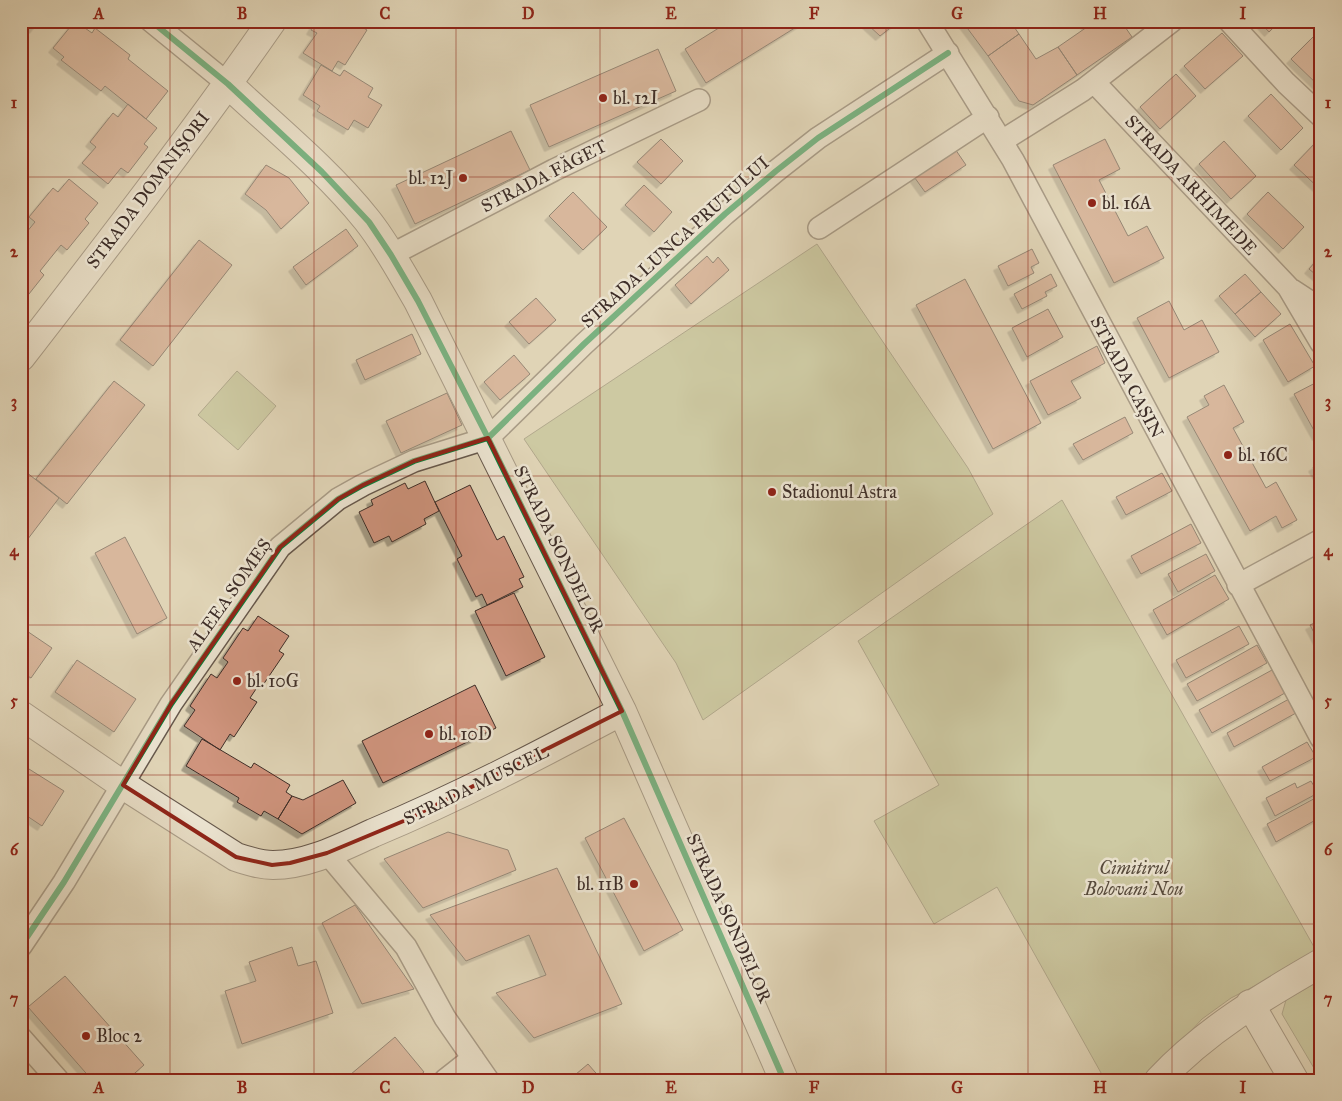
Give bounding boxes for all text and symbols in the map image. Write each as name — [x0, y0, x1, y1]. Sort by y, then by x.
text: A — [93, 4, 105, 23]
text: B — [237, 4, 247, 23]
text: C — [380, 4, 391, 23]
text: D — [522, 4, 535, 23]
text: E — [665, 4, 677, 23]
text: F — [809, 4, 820, 23]
text: G — [951, 4, 963, 23]
text: H — [1093, 4, 1107, 23]
text: I — [1240, 4, 1247, 23]
place label: bl. 12I — [613, 87, 658, 109]
marker: bl. 12I — [597, 92, 609, 104]
text: 1 — [11, 93, 18, 112]
text: 1 — [1325, 93, 1332, 112]
street label: STRADA DOMNIȘORI — [82, 107, 214, 273]
street label: STRADA ARHIMEDE — [1120, 110, 1262, 260]
street label: STRADA FĂGET — [477, 135, 611, 217]
street label: STRADA LUNCA PRUTULUI — [576, 151, 774, 332]
place label: bl. 12J — [409, 167, 454, 190]
marker: bl. 12J — [457, 172, 469, 184]
place label: bl. 16A — [1102, 192, 1152, 214]
marker: bl. 16A — [1086, 197, 1098, 209]
text: 2 — [10, 242, 19, 261]
text: 2 — [1324, 242, 1333, 261]
street label: STRADA CAȘIN — [1086, 312, 1168, 442]
text: 3 — [11, 392, 17, 412]
text: 3 — [1325, 392, 1331, 412]
place label: bl. 16C — [1238, 444, 1288, 466]
marker: bl. 16C — [1222, 449, 1234, 461]
street label: STRADA SONDELOR — [509, 462, 610, 637]
place label: Stadionul Astra — [782, 481, 897, 503]
marker: Stadionul Astra — [766, 486, 778, 498]
street label: ALEEA SOMEȘ — [181, 534, 276, 657]
text: 4 — [10, 541, 20, 561]
text: 4 — [1324, 541, 1334, 561]
place label: bl. 10G — [247, 670, 299, 692]
marker: bl. 10G — [231, 675, 243, 687]
text: 5 — [10, 691, 18, 710]
text: 5 — [1324, 691, 1332, 710]
place label: bl. 10D — [439, 723, 492, 745]
marker: bl. 10D — [423, 728, 435, 740]
street label: STRADA MUSCEL — [400, 740, 553, 830]
street label: STRADA SONDELOR — [682, 830, 777, 1007]
text: 6 — [10, 840, 19, 859]
text: 6 — [1324, 840, 1333, 859]
park label: Cimitirul Bolovani Nou — [1084, 857, 1183, 900]
place label: bl. 11B — [577, 873, 624, 895]
marker: bl. 11B — [628, 878, 640, 890]
text: 7 — [10, 989, 19, 1008]
text: 7 — [1324, 989, 1333, 1008]
place label: Bloc 2 — [96, 1025, 142, 1047]
marker: Bloc 2 — [80, 1030, 92, 1042]
text: A — [93, 1078, 105, 1097]
text: B — [237, 1078, 247, 1097]
text: C — [380, 1078, 391, 1097]
text: D — [522, 1078, 535, 1097]
text: E — [665, 1078, 677, 1097]
text: F — [809, 1078, 820, 1097]
text: G — [951, 1078, 963, 1097]
text: H — [1093, 1078, 1107, 1097]
text: I — [1240, 1078, 1247, 1097]

